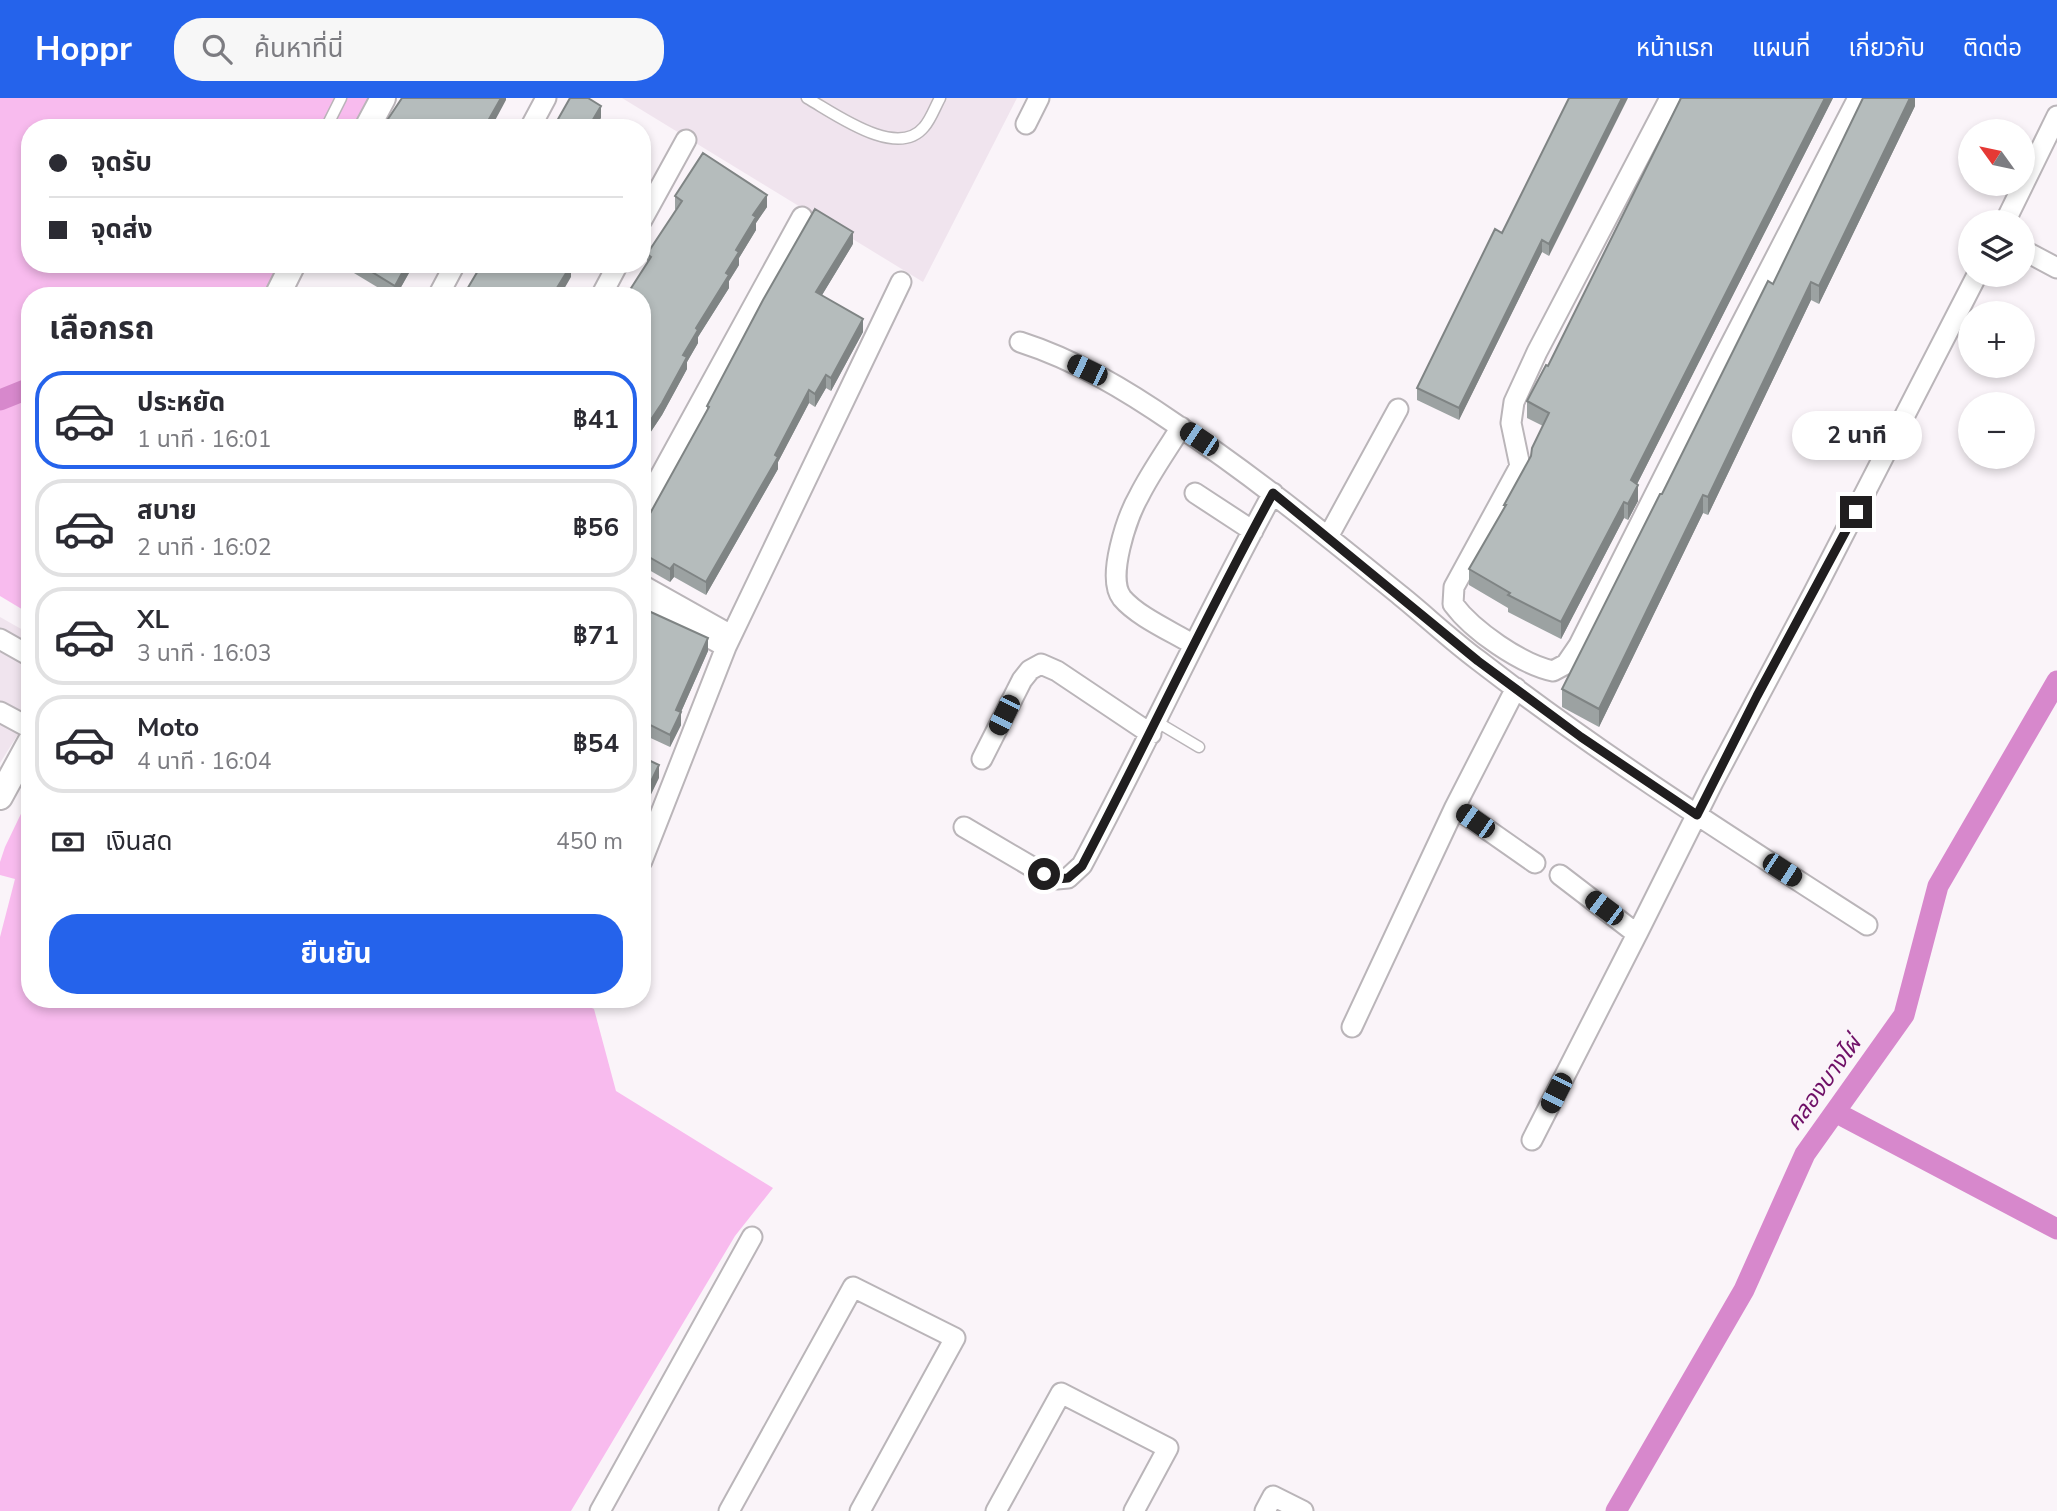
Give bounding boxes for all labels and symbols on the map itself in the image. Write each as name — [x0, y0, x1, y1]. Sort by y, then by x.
north arrow — [1958, 119, 2035, 196]
car — [1064, 351, 1111, 389]
callout: 2 นาที — [1791, 410, 1921, 460]
car — [1176, 419, 1223, 459]
route end — [1840, 496, 1872, 528]
car — [986, 692, 1023, 738]
car — [1452, 800, 1499, 842]
car — [1759, 850, 1806, 890]
route start — [1028, 858, 1060, 890]
car — [1581, 887, 1628, 929]
water label: คลองบางไผ่ — [1778, 1027, 1870, 1137]
car — [1538, 1070, 1575, 1116]

